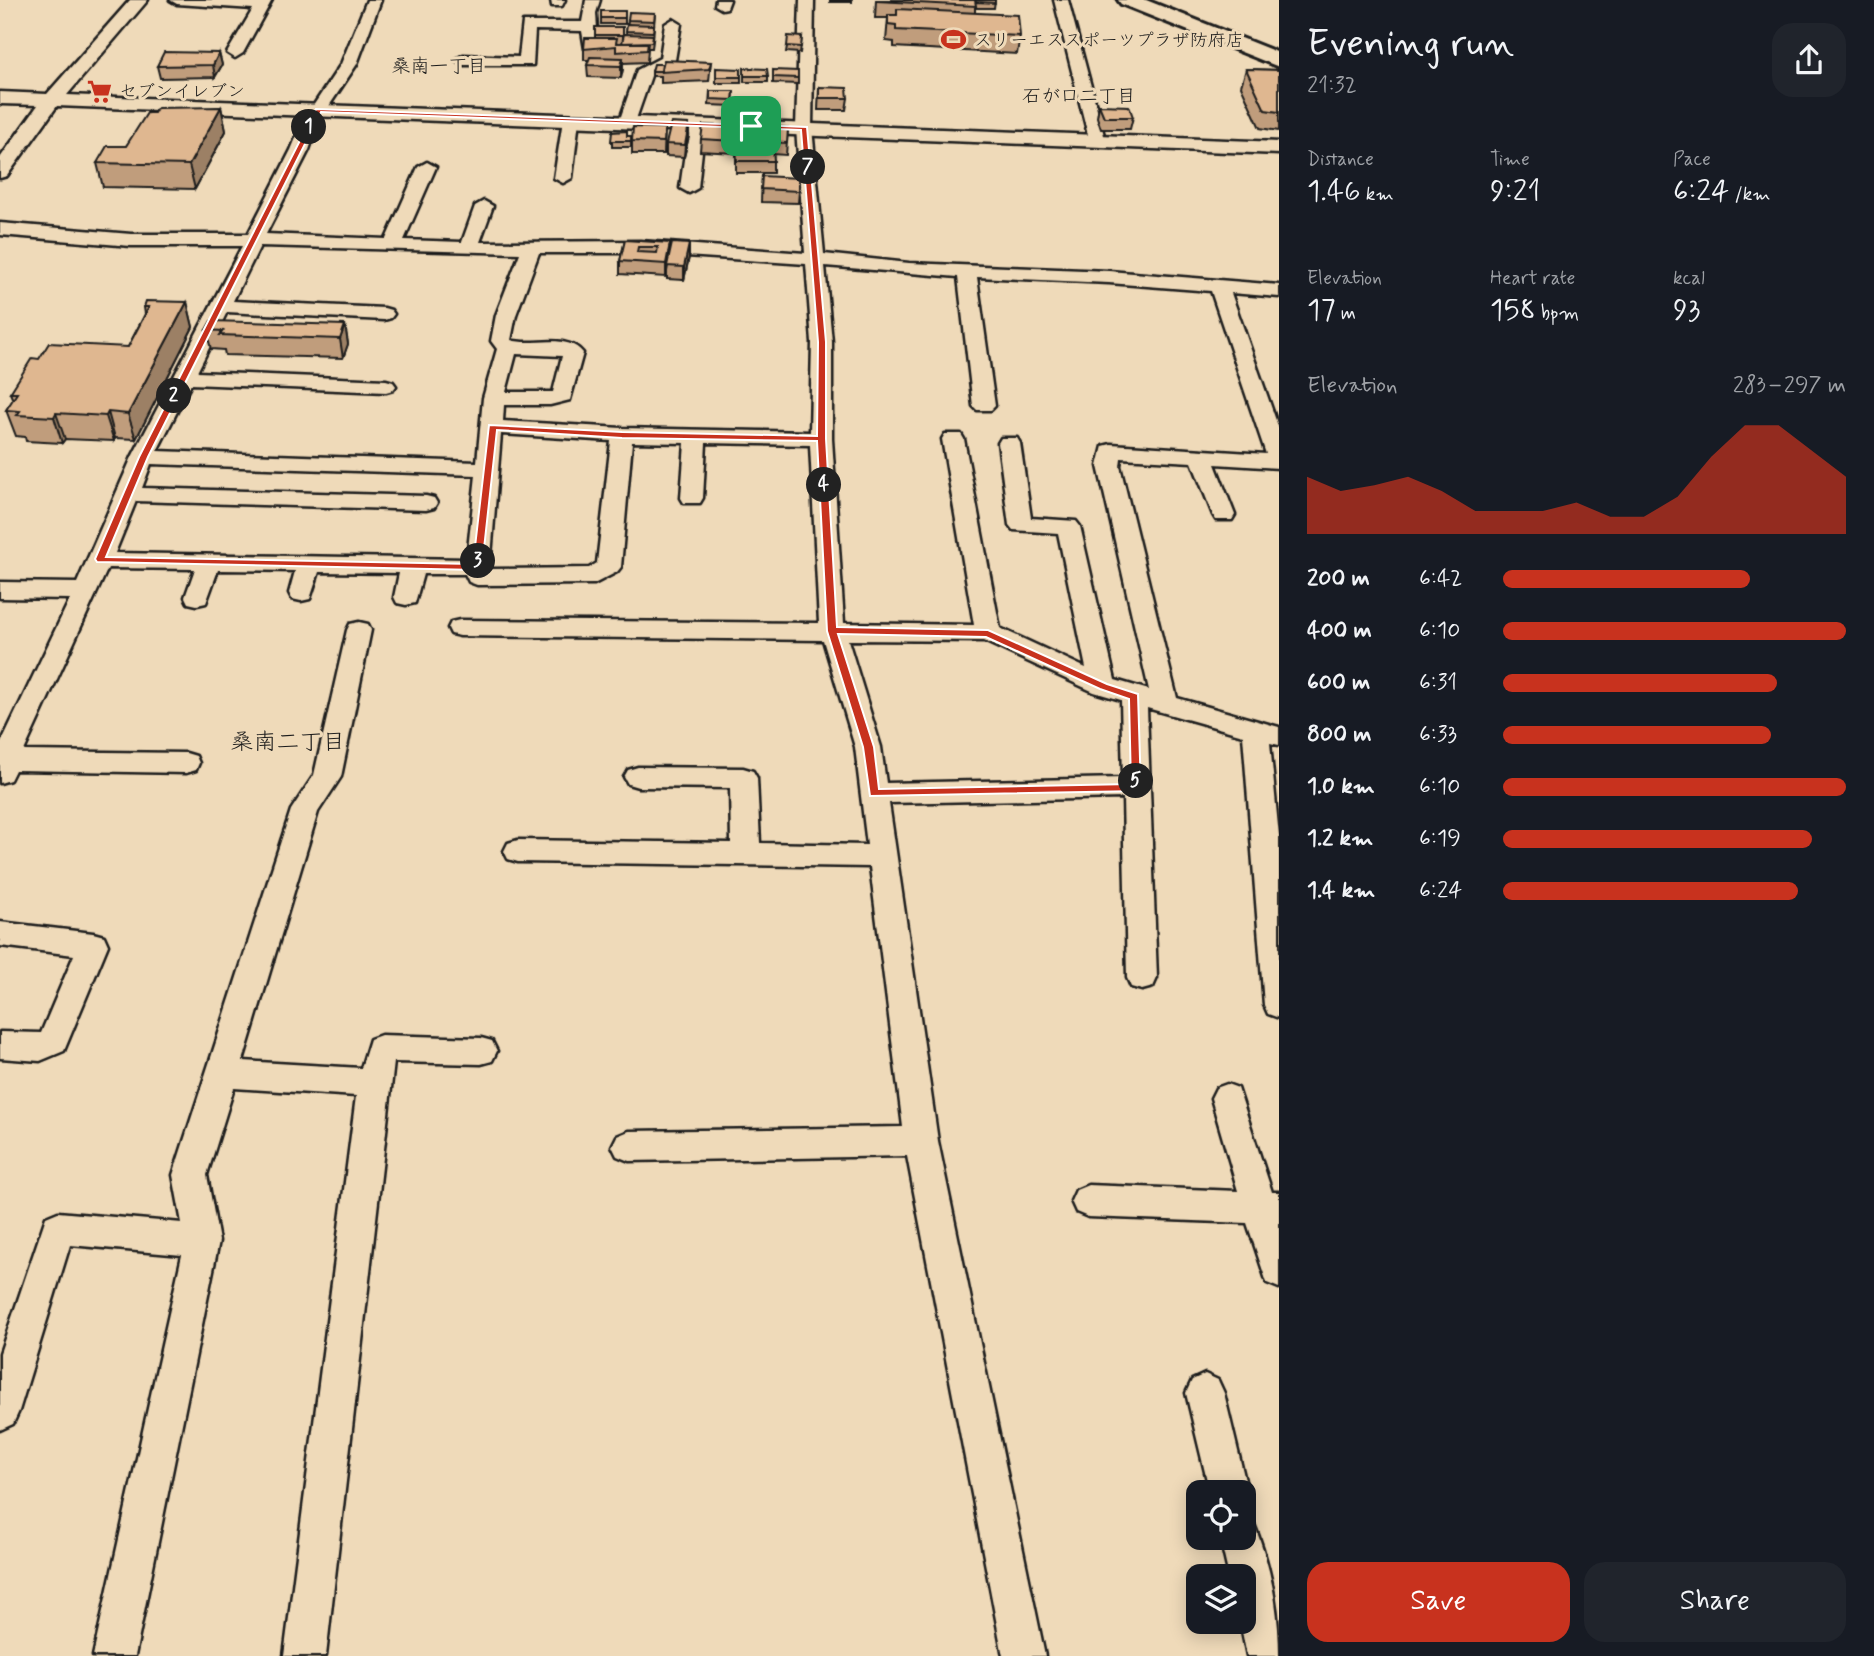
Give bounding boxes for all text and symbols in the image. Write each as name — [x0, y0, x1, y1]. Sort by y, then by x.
text: Evening run — [1307, 20, 1514, 69]
button: share — [1772, 23, 1846, 97]
sports icon: スリーエススポーツプラザ防府店 — [940, 26, 968, 54]
place label: スリーエススポーツプラザ防府店 — [974, 29, 1244, 53]
district label: 桑南一丁目 — [391, 54, 487, 79]
text: 21:32 — [1307, 71, 1357, 101]
supermarket icon: セブンイレブン — [85, 77, 113, 105]
place label: セブンイレブン — [119, 80, 245, 104]
district label: 石が口二丁目 — [1022, 84, 1136, 109]
pin — [721, 96, 781, 156]
icon: arrive — [732, 107, 770, 145]
pin: 1 — [292, 110, 326, 144]
text: 1 — [304, 114, 313, 139]
text: Distance — [1307, 147, 1374, 172]
text: Time — [1490, 147, 1530, 172]
text: Pace — [1673, 147, 1711, 172]
pin: 7 — [790, 150, 826, 184]
text: 7 — [802, 154, 813, 179]
text: 1.46 — [1307, 172, 1361, 211]
text: 9:21 — [1490, 172, 1540, 211]
text: 6:24 — [1673, 172, 1729, 211]
text: km — [1361, 182, 1394, 207]
text: /km — [1729, 182, 1770, 207]
text: Elevation — [1307, 266, 1382, 291]
text: Heart rate — [1490, 266, 1575, 291]
text: kcal — [1673, 266, 1705, 291]
text: 17 — [1307, 291, 1336, 330]
text: 158 — [1490, 291, 1536, 330]
text: 93 — [1673, 291, 1700, 330]
text: m — [1336, 301, 1356, 326]
text: bpm — [1536, 301, 1579, 326]
text: Elevation — [1307, 371, 1398, 401]
text: 283–297 m — [1733, 371, 1846, 401]
pin: 2 — [156, 378, 192, 414]
text: 2 — [169, 383, 178, 408]
pin: 4 — [806, 468, 842, 503]
text: 4 — [818, 472, 829, 497]
pin: 3 — [461, 544, 496, 578]
text: 3 — [473, 548, 482, 573]
text: 200 m — [1307, 564, 1370, 594]
text: 6:42 — [1419, 564, 1462, 594]
text: 400 m — [1307, 616, 1372, 646]
text: 6:10 — [1419, 616, 1460, 646]
text: 600 m — [1307, 668, 1370, 698]
text: 6:31 — [1419, 668, 1457, 698]
text: 800 m — [1307, 720, 1371, 750]
text: 6:33 — [1419, 720, 1457, 750]
district label: 桑南二丁目 — [231, 728, 346, 758]
pin: 5 — [1118, 764, 1154, 798]
text: 5 — [1130, 768, 1141, 793]
text: 1.0 km — [1307, 772, 1375, 802]
text: 6:10 — [1419, 772, 1460, 802]
text: 1.2 km — [1307, 824, 1373, 854]
text: 6:19 — [1419, 824, 1461, 854]
text: 1.4 km — [1307, 876, 1375, 906]
text: 6:24 — [1419, 876, 1462, 906]
map controls — [1186, 1480, 1256, 1634]
button: locate — [1186, 1480, 1256, 1550]
button: Save — [1307, 1562, 1570, 1642]
button: Share — [1584, 1562, 1846, 1642]
button: layers — [1186, 1564, 1256, 1634]

